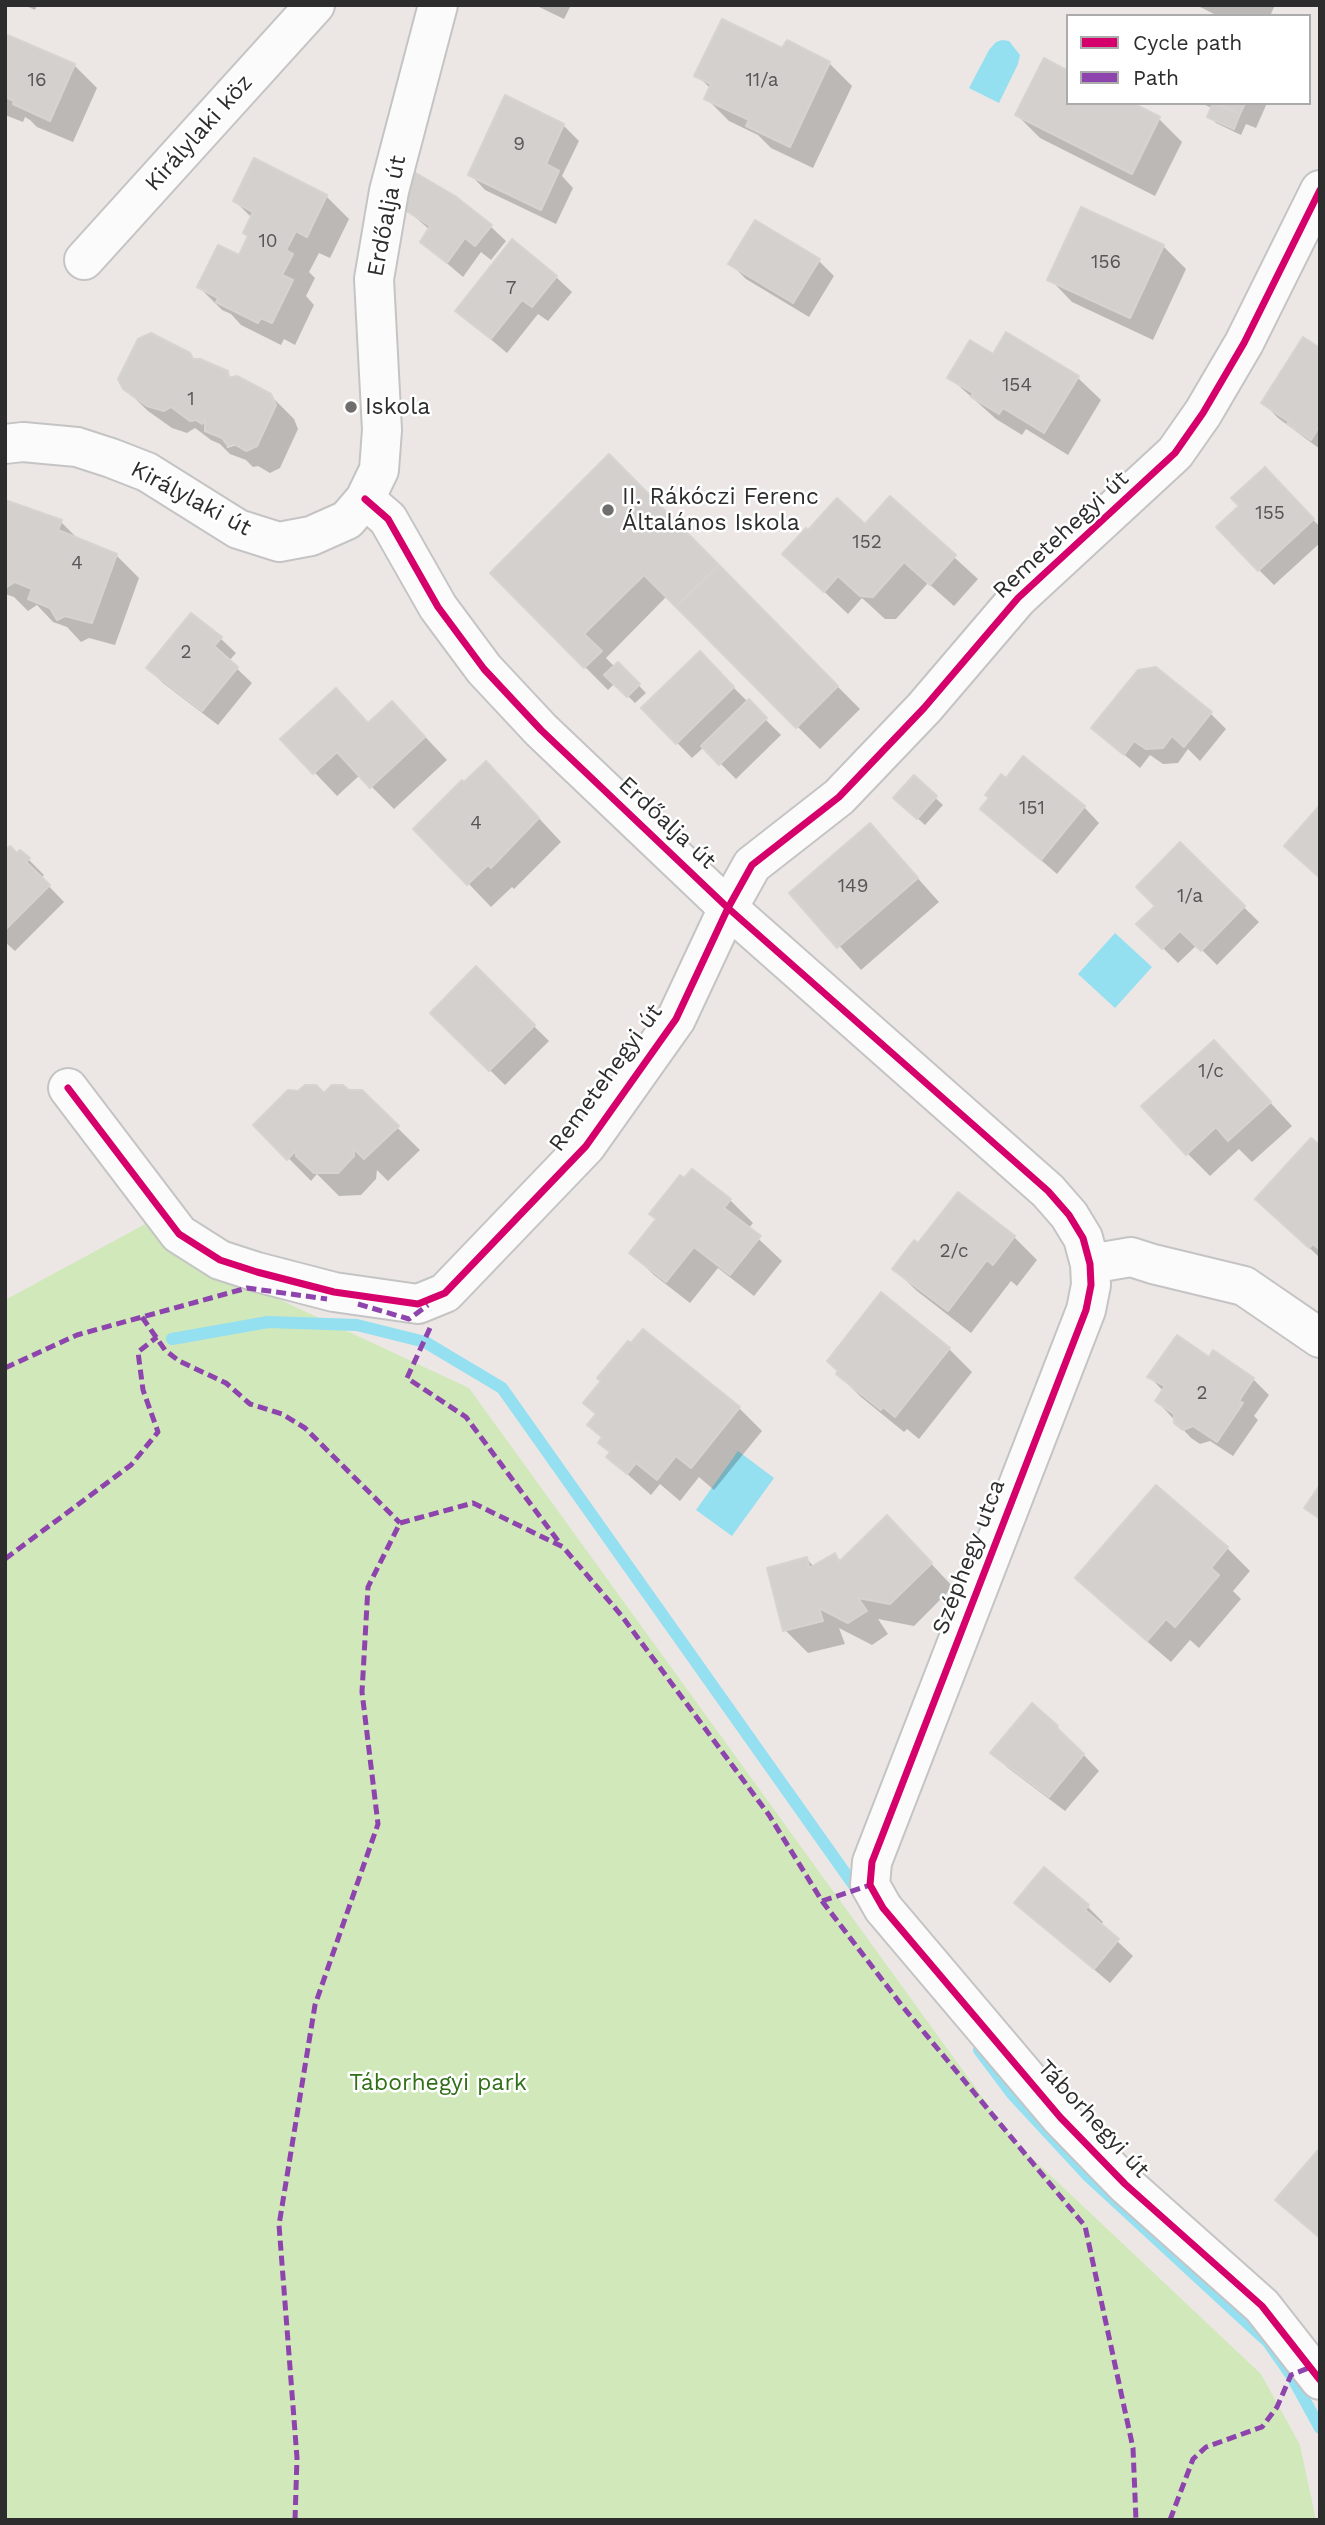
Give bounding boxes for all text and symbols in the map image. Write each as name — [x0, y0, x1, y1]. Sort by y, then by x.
legend — [1066, 14, 1311, 105]
text: Cycle path — [1133, 30, 1242, 55]
text: Path — [1133, 65, 1179, 90]
house number: 16 — [28, 69, 46, 91]
street label: Királylaki köz — [139, 69, 259, 197]
house number: 11/a — [745, 69, 779, 91]
house number: 9 — [513, 133, 525, 155]
street label: Erdőalja út — [362, 153, 412, 279]
house number: 10 — [258, 230, 278, 252]
house number: 156 — [1091, 251, 1121, 273]
house number: 7 — [506, 277, 516, 299]
house number: 154 — [1002, 374, 1032, 396]
house number: 1 — [187, 388, 195, 410]
place label: Iskola — [365, 393, 430, 421]
marker: Iskola — [343, 399, 359, 415]
street label: Királylaki út — [126, 456, 256, 542]
street label: Remetehegyi út — [987, 465, 1135, 605]
place label: II. Rákóczi Ferenc Általános Iskola — [622, 483, 819, 537]
marker: II. Rákóczi Ferenc Általános Iskola — [600, 502, 616, 518]
house number: 155 — [1255, 502, 1285, 524]
house number: 152 — [852, 531, 882, 553]
house number: 4 — [71, 552, 83, 574]
house number: 2 — [180, 641, 192, 663]
street label: Erdőalja út — [613, 771, 721, 875]
house number: 151 — [1019, 797, 1045, 819]
house number: 4 — [470, 812, 482, 834]
house number: 149 — [838, 875, 868, 897]
house number: 1/a — [1177, 885, 1203, 907]
street label: Remetehegyi út — [543, 999, 669, 1157]
house number: 1/c — [1198, 1060, 1224, 1082]
house number: 2/c — [939, 1240, 969, 1262]
house number: 2 — [1196, 1382, 1208, 1404]
street label: Széphegy utca — [927, 1476, 1011, 1638]
street label: Táborhegyi út — [1031, 2054, 1155, 2184]
park label: Táborhegyi park — [349, 2069, 527, 2097]

